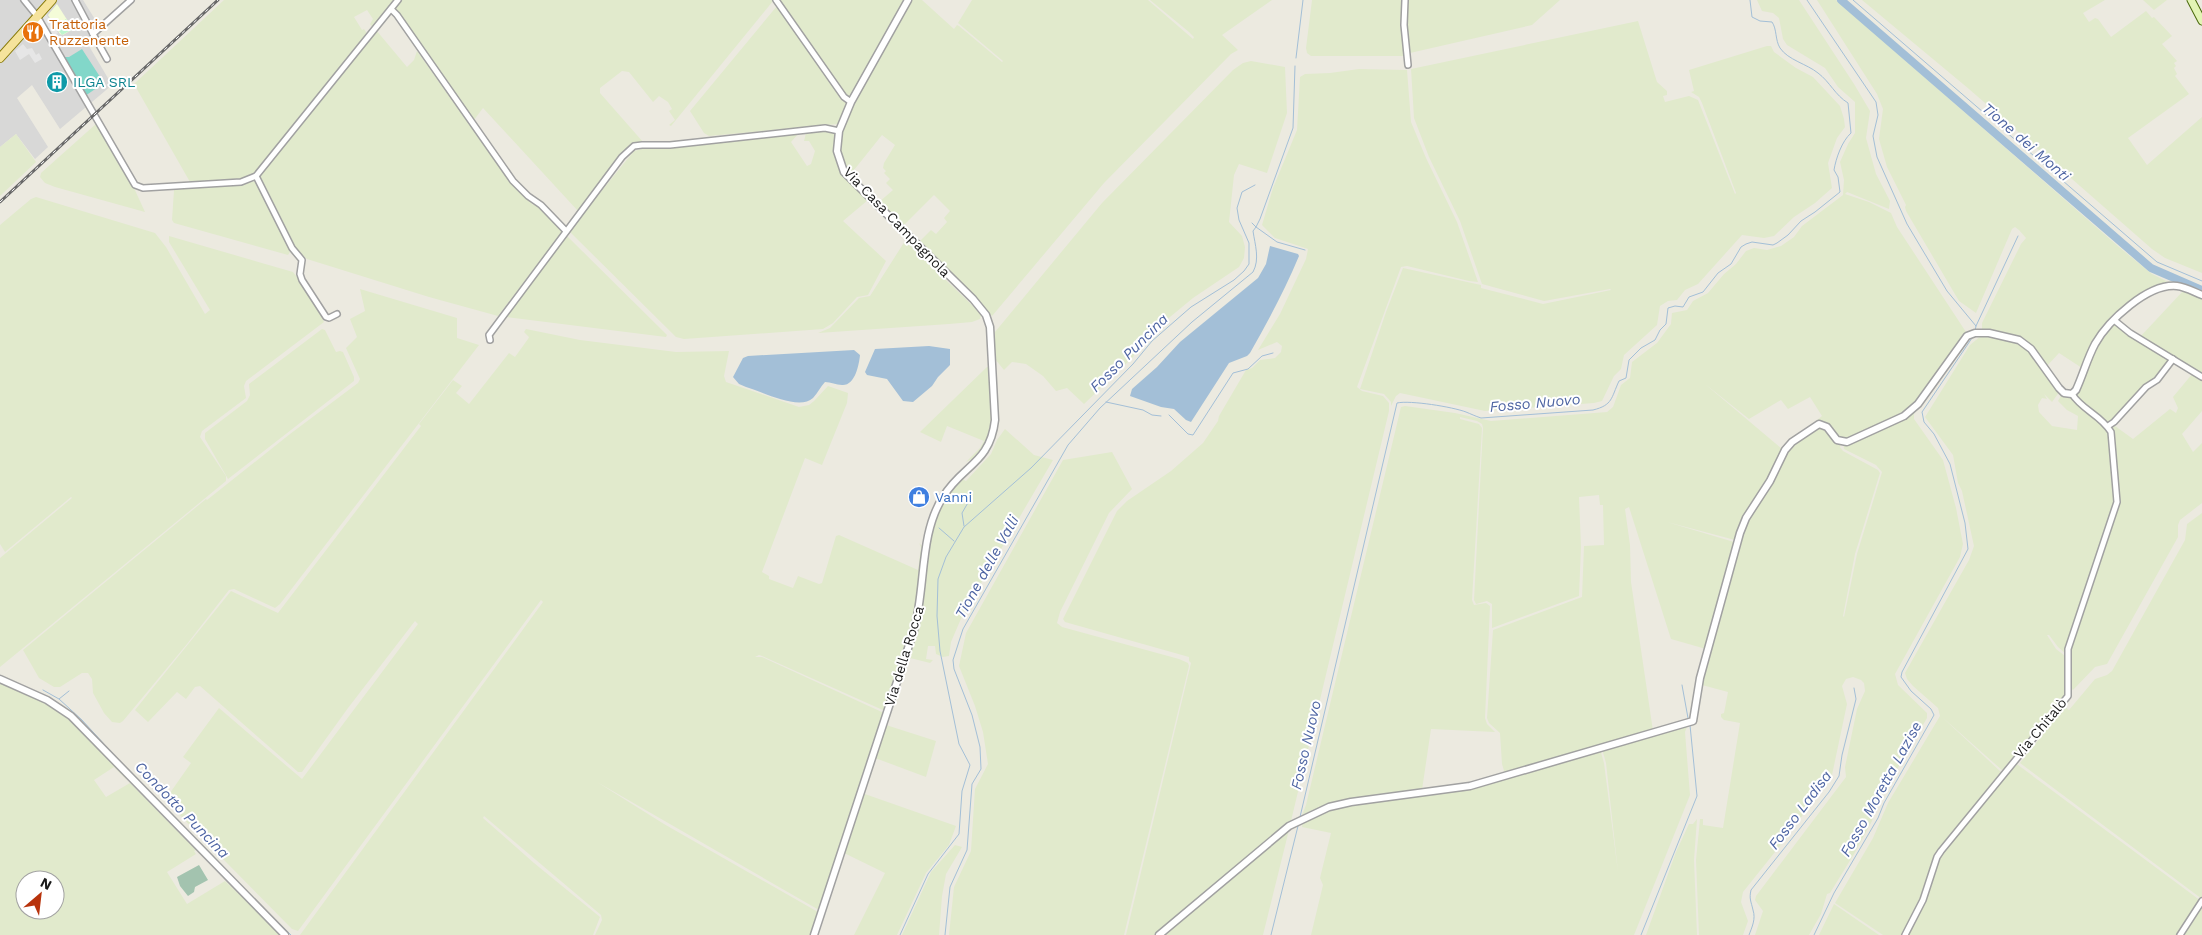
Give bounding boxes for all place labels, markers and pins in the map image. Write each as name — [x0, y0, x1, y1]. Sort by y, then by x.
place label: Trattoria Ruzzenente — [49, 16, 129, 48]
restaurant icon: Trattoria Ruzzenente — [21, 20, 45, 44]
building icon: ILGA SRL — [45, 70, 69, 94]
place label: ILGA SRL — [73, 74, 135, 90]
shop icon: Vanni — [907, 485, 931, 509]
place label: Vanni — [935, 489, 972, 505]

